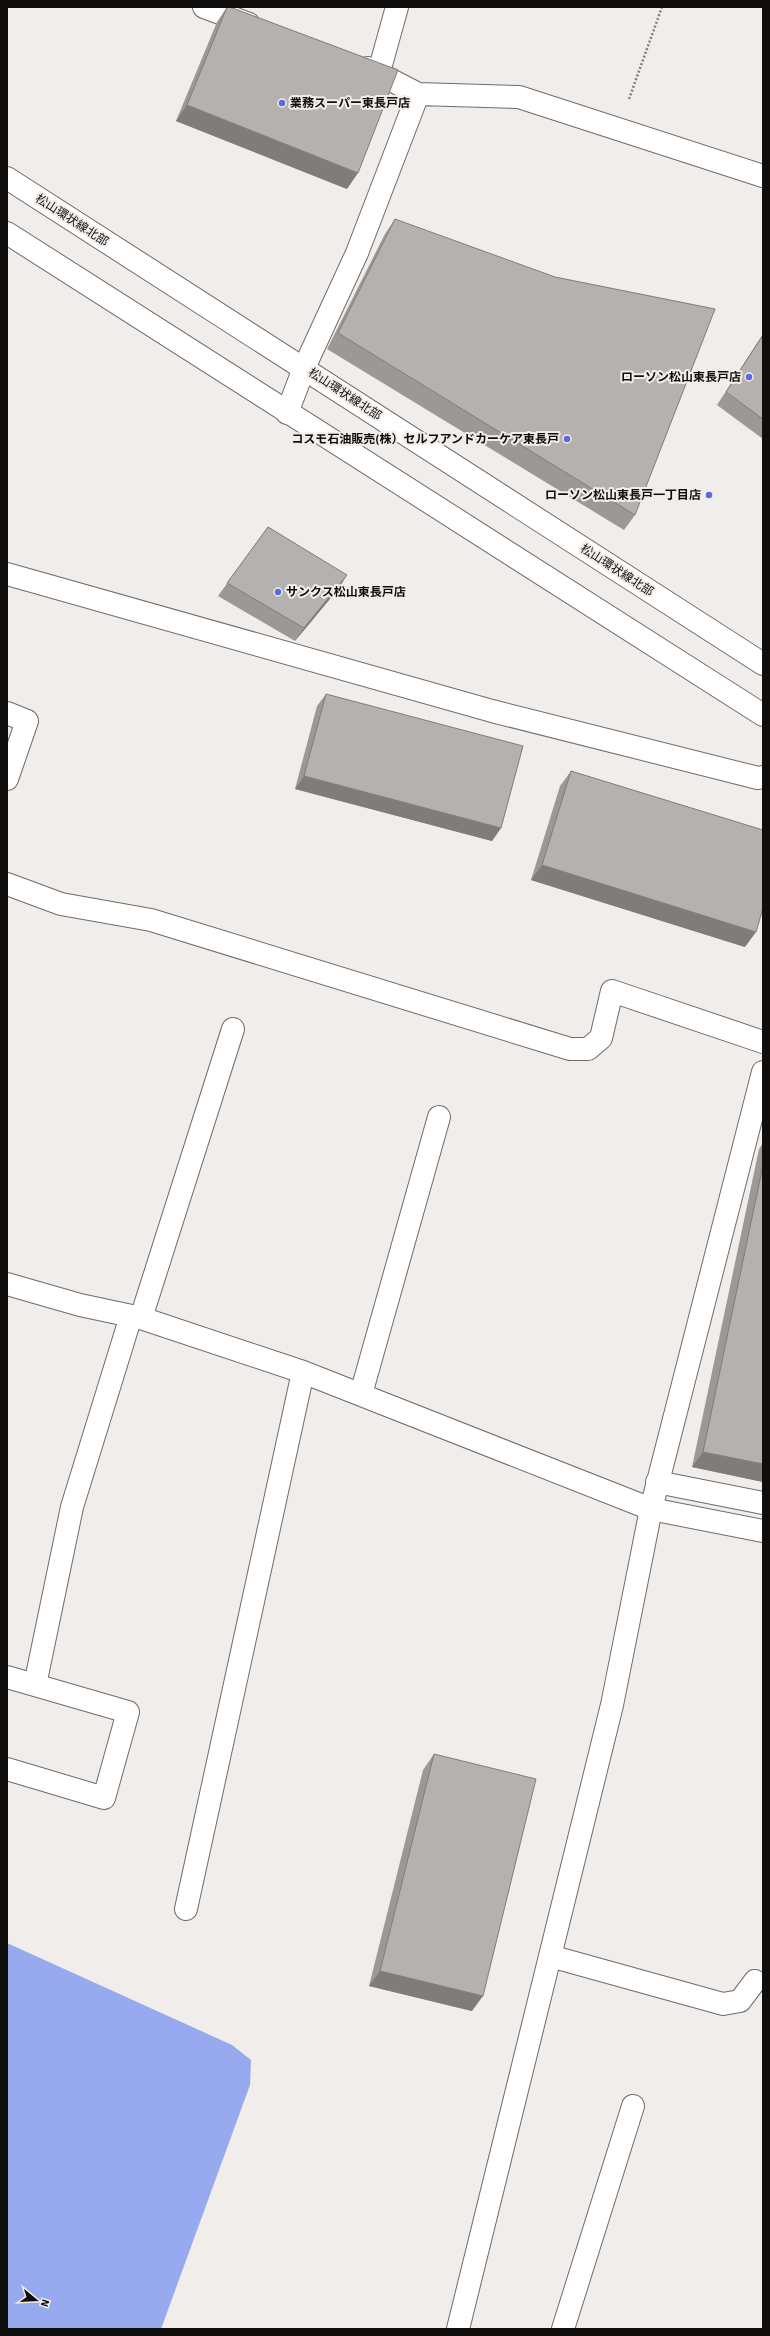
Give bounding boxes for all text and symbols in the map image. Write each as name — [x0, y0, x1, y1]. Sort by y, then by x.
place label: 業務スーパー東長戸店 — [290, 95, 410, 112]
marker: 業務スーパー東長戸店 — [277, 98, 287, 108]
street label: 松山環状線北部 — [32, 190, 112, 250]
street label: 松山環状線北部 — [305, 364, 385, 424]
place label: ローソン松山東長戸店 — [621, 369, 741, 386]
marker: ローソン松山東長戸店 — [744, 372, 754, 382]
place label: コスモ石油販売(株）セルフアンドカーケア東長戸 — [291, 431, 559, 448]
marker: コスモ石油販売(株）セルフアンドカーケア東長戸 — [562, 434, 572, 444]
place label: ローソン松山東長戸一丁目店 — [545, 487, 701, 504]
marker: ローソン松山東長戸一丁目店 — [704, 490, 714, 500]
street label: 松山環状線北部 — [577, 540, 657, 600]
place label: サンクス松山東長戸店 — [286, 584, 406, 601]
marker: サンクス松山東長戸店 — [273, 587, 283, 597]
north arrow — [16, 2280, 56, 2320]
text: N — [37, 2297, 53, 2309]

